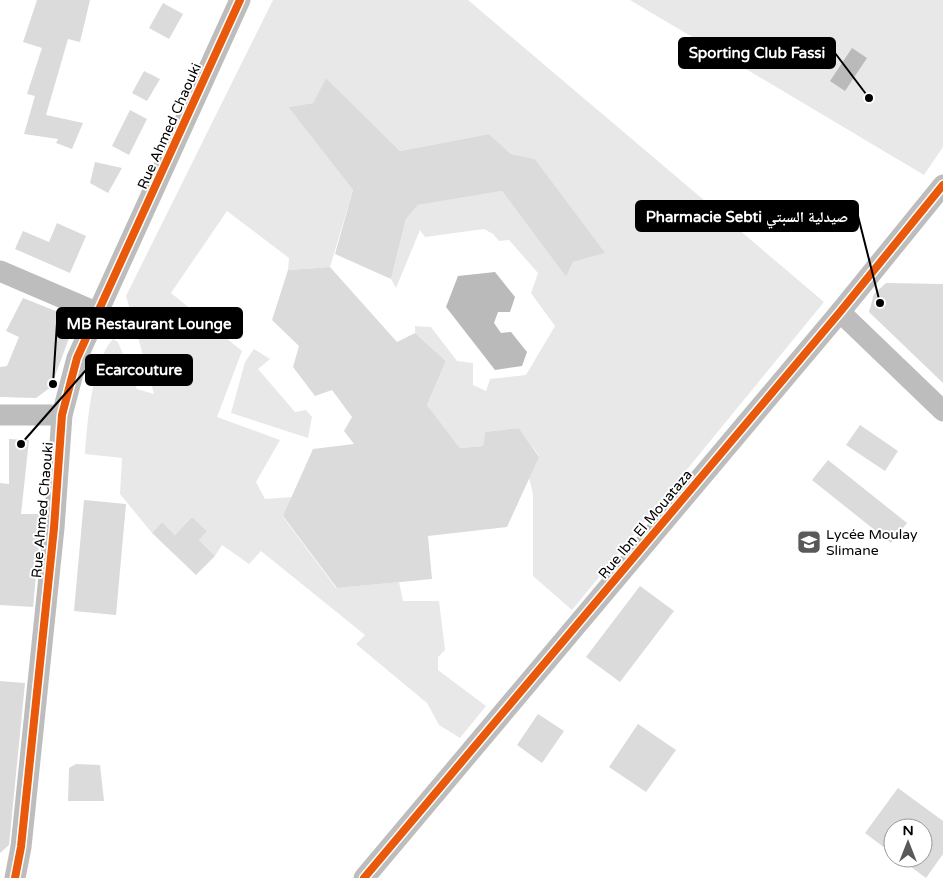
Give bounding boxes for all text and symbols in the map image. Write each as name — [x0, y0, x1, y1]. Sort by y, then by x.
callout: Sporting Club Fassi — [679, 38, 835, 68]
text: Sporting Club Fassi — [689, 44, 825, 63]
street label: Rue Ahmed Chaouki — [134, 60, 205, 192]
callout: Pharmacie Sebti صيدلية السبتي — [636, 201, 858, 231]
text: Pharmacie Sebti صيدلية السبتي — [646, 208, 848, 229]
callout: MB Restaurant Lounge — [57, 308, 242, 338]
text: MB Restaurant Lounge — [66, 315, 232, 334]
callout: Ecarcouture — [86, 355, 192, 385]
text: Ecarcouture — [96, 361, 183, 379]
street label: Rue Ahmed Chaouki — [28, 441, 57, 579]
street label: Rue Ibn El Mouataza — [595, 466, 696, 582]
place label: Lycée Moulay Slimane — [826, 526, 918, 559]
school or university icon: Lycée Moulay Slimane — [796, 529, 822, 555]
north arrow — [883, 818, 933, 868]
text: N — [902, 822, 914, 839]

